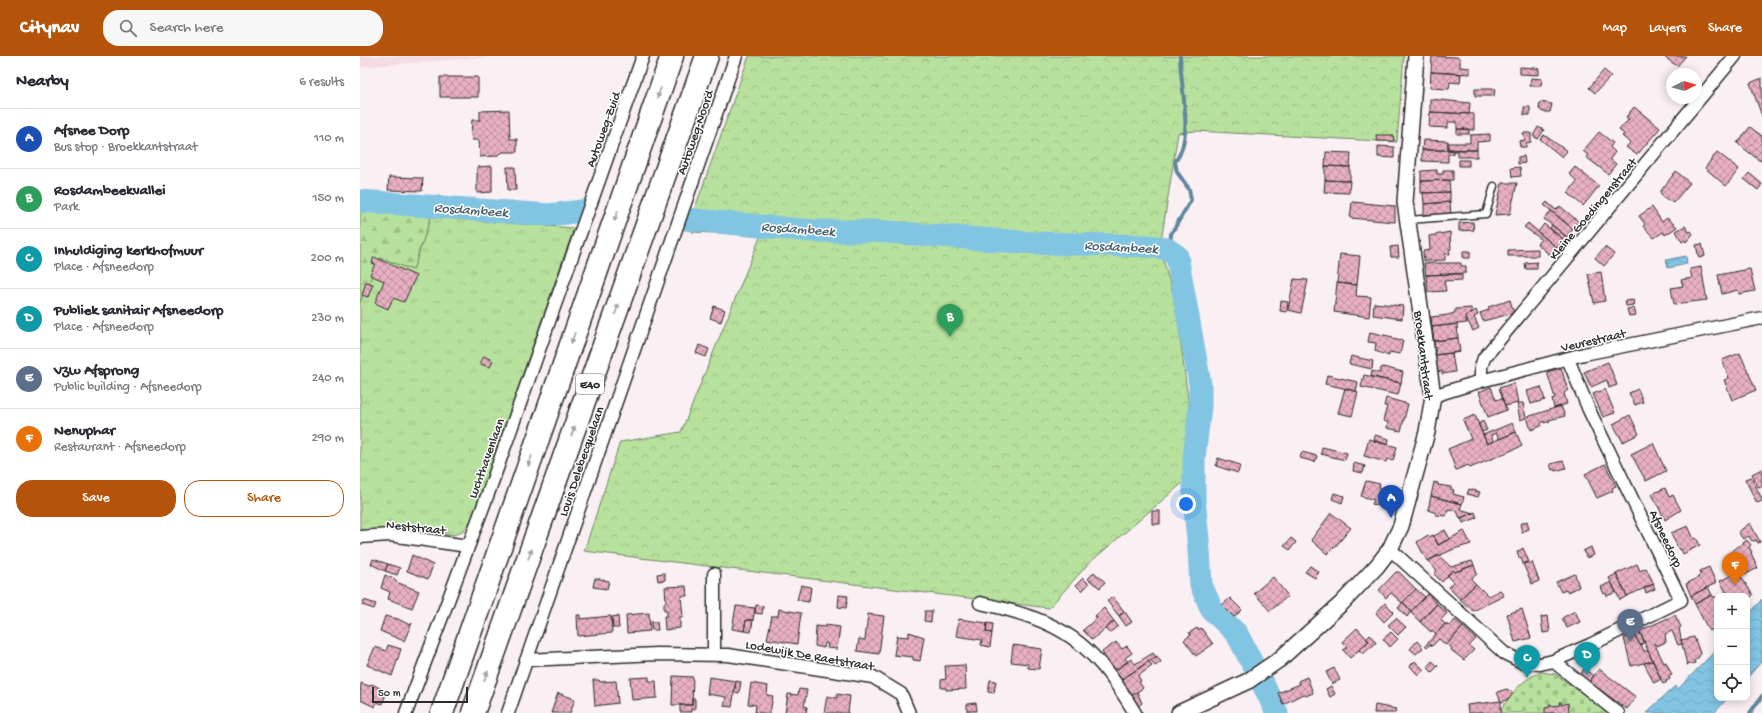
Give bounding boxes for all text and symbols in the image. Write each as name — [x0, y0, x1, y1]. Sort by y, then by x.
search box — [103, 10, 383, 46]
text: Citynav — [20, 17, 79, 40]
icon: search — [117, 17, 139, 39]
text: Search here — [149, 19, 223, 37]
text: Map — [1603, 20, 1627, 37]
text: Layers — [1649, 20, 1686, 37]
text: Share — [1708, 20, 1742, 37]
north arrow — [1666, 68, 1702, 104]
text: Nearby — [16, 72, 69, 92]
text: 6 results — [299, 75, 344, 90]
one-way arrow — [656, 87, 662, 99]
street label: Autoweg-Noord — [675, 87, 718, 177]
street label: Autoweg-Zuid — [584, 89, 625, 170]
text: Afsnee Dorp — [54, 122, 129, 140]
text: A — [25, 131, 33, 146]
text: 110 m — [314, 131, 344, 146]
text: Bus stop · Broekkantstraat — [54, 140, 198, 155]
street label: Kleine Goedingenstraat — [1547, 154, 1642, 264]
text: Rosdambeekvallei — [54, 182, 166, 200]
text: B — [26, 191, 32, 206]
text: 150 m — [312, 191, 344, 206]
text: Park — [54, 200, 79, 215]
water label: Rosdambeek — [433, 200, 510, 223]
one-way arrow — [613, 210, 619, 222]
water label: Rosdambeek — [760, 219, 837, 242]
water label: Rosdambeek — [1084, 238, 1160, 259]
text: Inhuldiging kerkhofmuur — [54, 242, 203, 260]
text: C — [25, 251, 33, 266]
text: 200 m — [311, 251, 344, 266]
text: Place · Afsneedorp — [54, 260, 154, 275]
text: Publiek sanitair Afsneedorp — [54, 302, 223, 320]
one-way arrow — [614, 302, 620, 314]
pin: B — [937, 304, 963, 337]
street label: Broekkantstraat — [1410, 309, 1436, 402]
text: D — [25, 311, 33, 326]
text: 230 m — [311, 311, 344, 326]
text: Place · Afsneedorp — [54, 320, 154, 335]
street label: Veurestraat — [1559, 326, 1629, 356]
one-way arrow — [570, 333, 576, 345]
text: Vzw Afsprong — [54, 362, 139, 380]
text: E — [25, 371, 33, 386]
text: 240 m — [312, 371, 344, 386]
road number: E40 — [576, 374, 604, 394]
text: Public building · Afsneedorp — [54, 380, 202, 395]
street label: Louis Delebecquelaan — [557, 404, 608, 519]
street label: Luchthavenlaan — [466, 416, 509, 501]
text: Nenuphar — [54, 422, 115, 440]
one-way arrow — [571, 425, 577, 437]
text: F — [26, 431, 32, 446]
text: 290 m — [311, 431, 344, 446]
text: Restaurant · Afsneedorp — [54, 440, 186, 455]
one-way arrow — [527, 455, 533, 467]
button: Save — [16, 480, 176, 517]
button: Share — [184, 480, 344, 517]
pin: A — [1378, 485, 1404, 518]
your location — [1176, 494, 1196, 514]
street label: Afsneedorp — [1645, 508, 1685, 571]
street label: Neststraat — [385, 518, 448, 539]
one-way arrow — [527, 547, 533, 559]
pin: F — [1722, 552, 1748, 585]
map controls — [1714, 593, 1750, 701]
button: + — [1714, 593, 1750, 629]
pin: E — [1617, 609, 1643, 642]
button: − — [1714, 629, 1750, 665]
street label: Lodewijk De Raetstraat — [744, 638, 877, 675]
pin: D — [1574, 642, 1600, 675]
pin: C — [1514, 645, 1540, 678]
button: locate — [1714, 665, 1750, 701]
one-way arrow — [484, 670, 490, 682]
scale bar — [372, 685, 468, 704]
text: 50 m — [378, 688, 400, 700]

